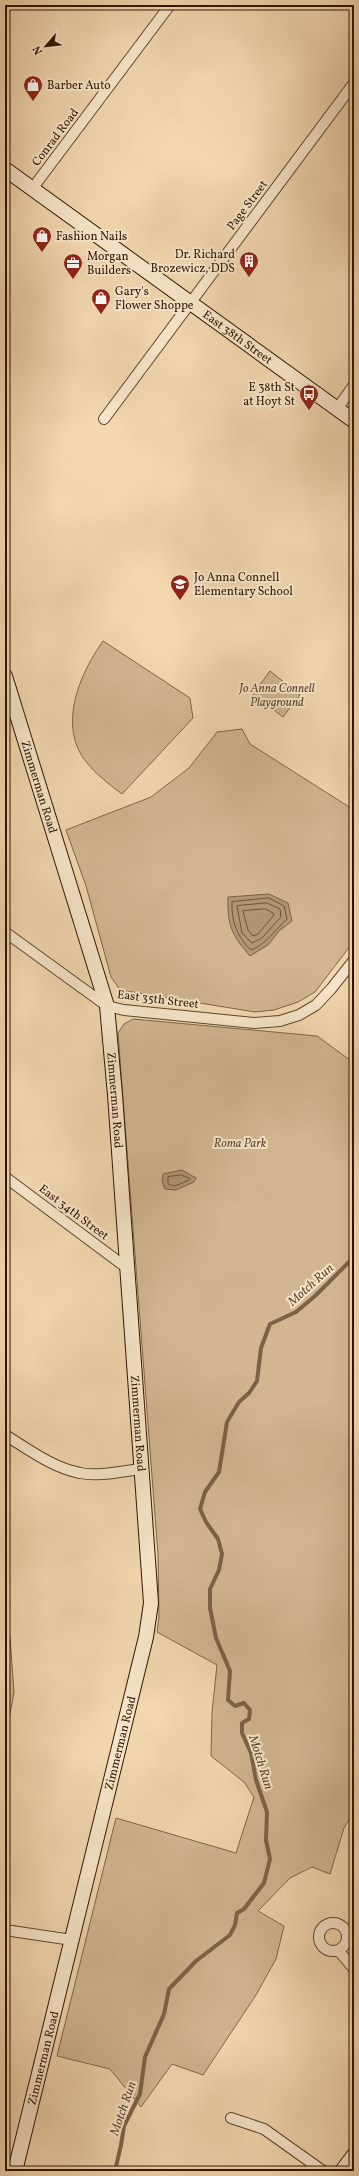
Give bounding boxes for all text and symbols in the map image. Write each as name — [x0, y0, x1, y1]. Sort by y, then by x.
north arrow — [26, 26, 66, 66]
text: N — [30, 43, 47, 57]
shop icon: Barber Auto — [22, 74, 44, 102]
place label: Barber Auto — [47, 78, 111, 94]
street label: Conrad Road — [29, 105, 83, 170]
street label: Page Street — [224, 177, 272, 234]
shop icon: Fashion Nails — [31, 225, 53, 253]
place label: Fashion Nails — [56, 229, 127, 245]
place label: Dr. Richard Brozewicz, DDS — [151, 247, 235, 277]
place label: Morgan Builders — [87, 249, 131, 279]
building icon: Dr. Richard Brozewicz, DDS — [238, 250, 260, 278]
office icon: Morgan Builders — [62, 252, 84, 280]
place label: Gary's Flower Shoppe — [115, 284, 194, 314]
shop icon: Gary's Flower Shoppe — [90, 287, 112, 315]
street label: East 38th Street — [199, 307, 275, 368]
place label: E 38th St at Hoyt St — [243, 380, 295, 410]
bus stop icon: E 38th St at Hoyt St — [298, 383, 320, 411]
place label: Jo Anna Connell Elementary School — [194, 570, 293, 600]
school or university icon: Jo Anna Connell Elementary School — [169, 573, 191, 601]
park label: Jo Anna Connell Playground — [238, 681, 315, 711]
street label: Zimmerman Road — [16, 739, 60, 836]
street label: East 35th Street — [116, 987, 200, 1013]
street label: Zimmerman Road — [102, 1052, 126, 1149]
park label: Roma Park — [214, 1136, 267, 1152]
street label: East 34th Street — [35, 1181, 112, 1244]
water label: Motch Run — [284, 1260, 338, 1312]
street label: Zimmerman Road — [126, 1375, 149, 1472]
street label: Zimmerman Road — [102, 1694, 140, 1792]
water label: Motch Run — [243, 1732, 277, 1792]
street label: Zimmerman Road — [25, 2009, 63, 2107]
water label: Motch Run — [106, 2079, 142, 2139]

